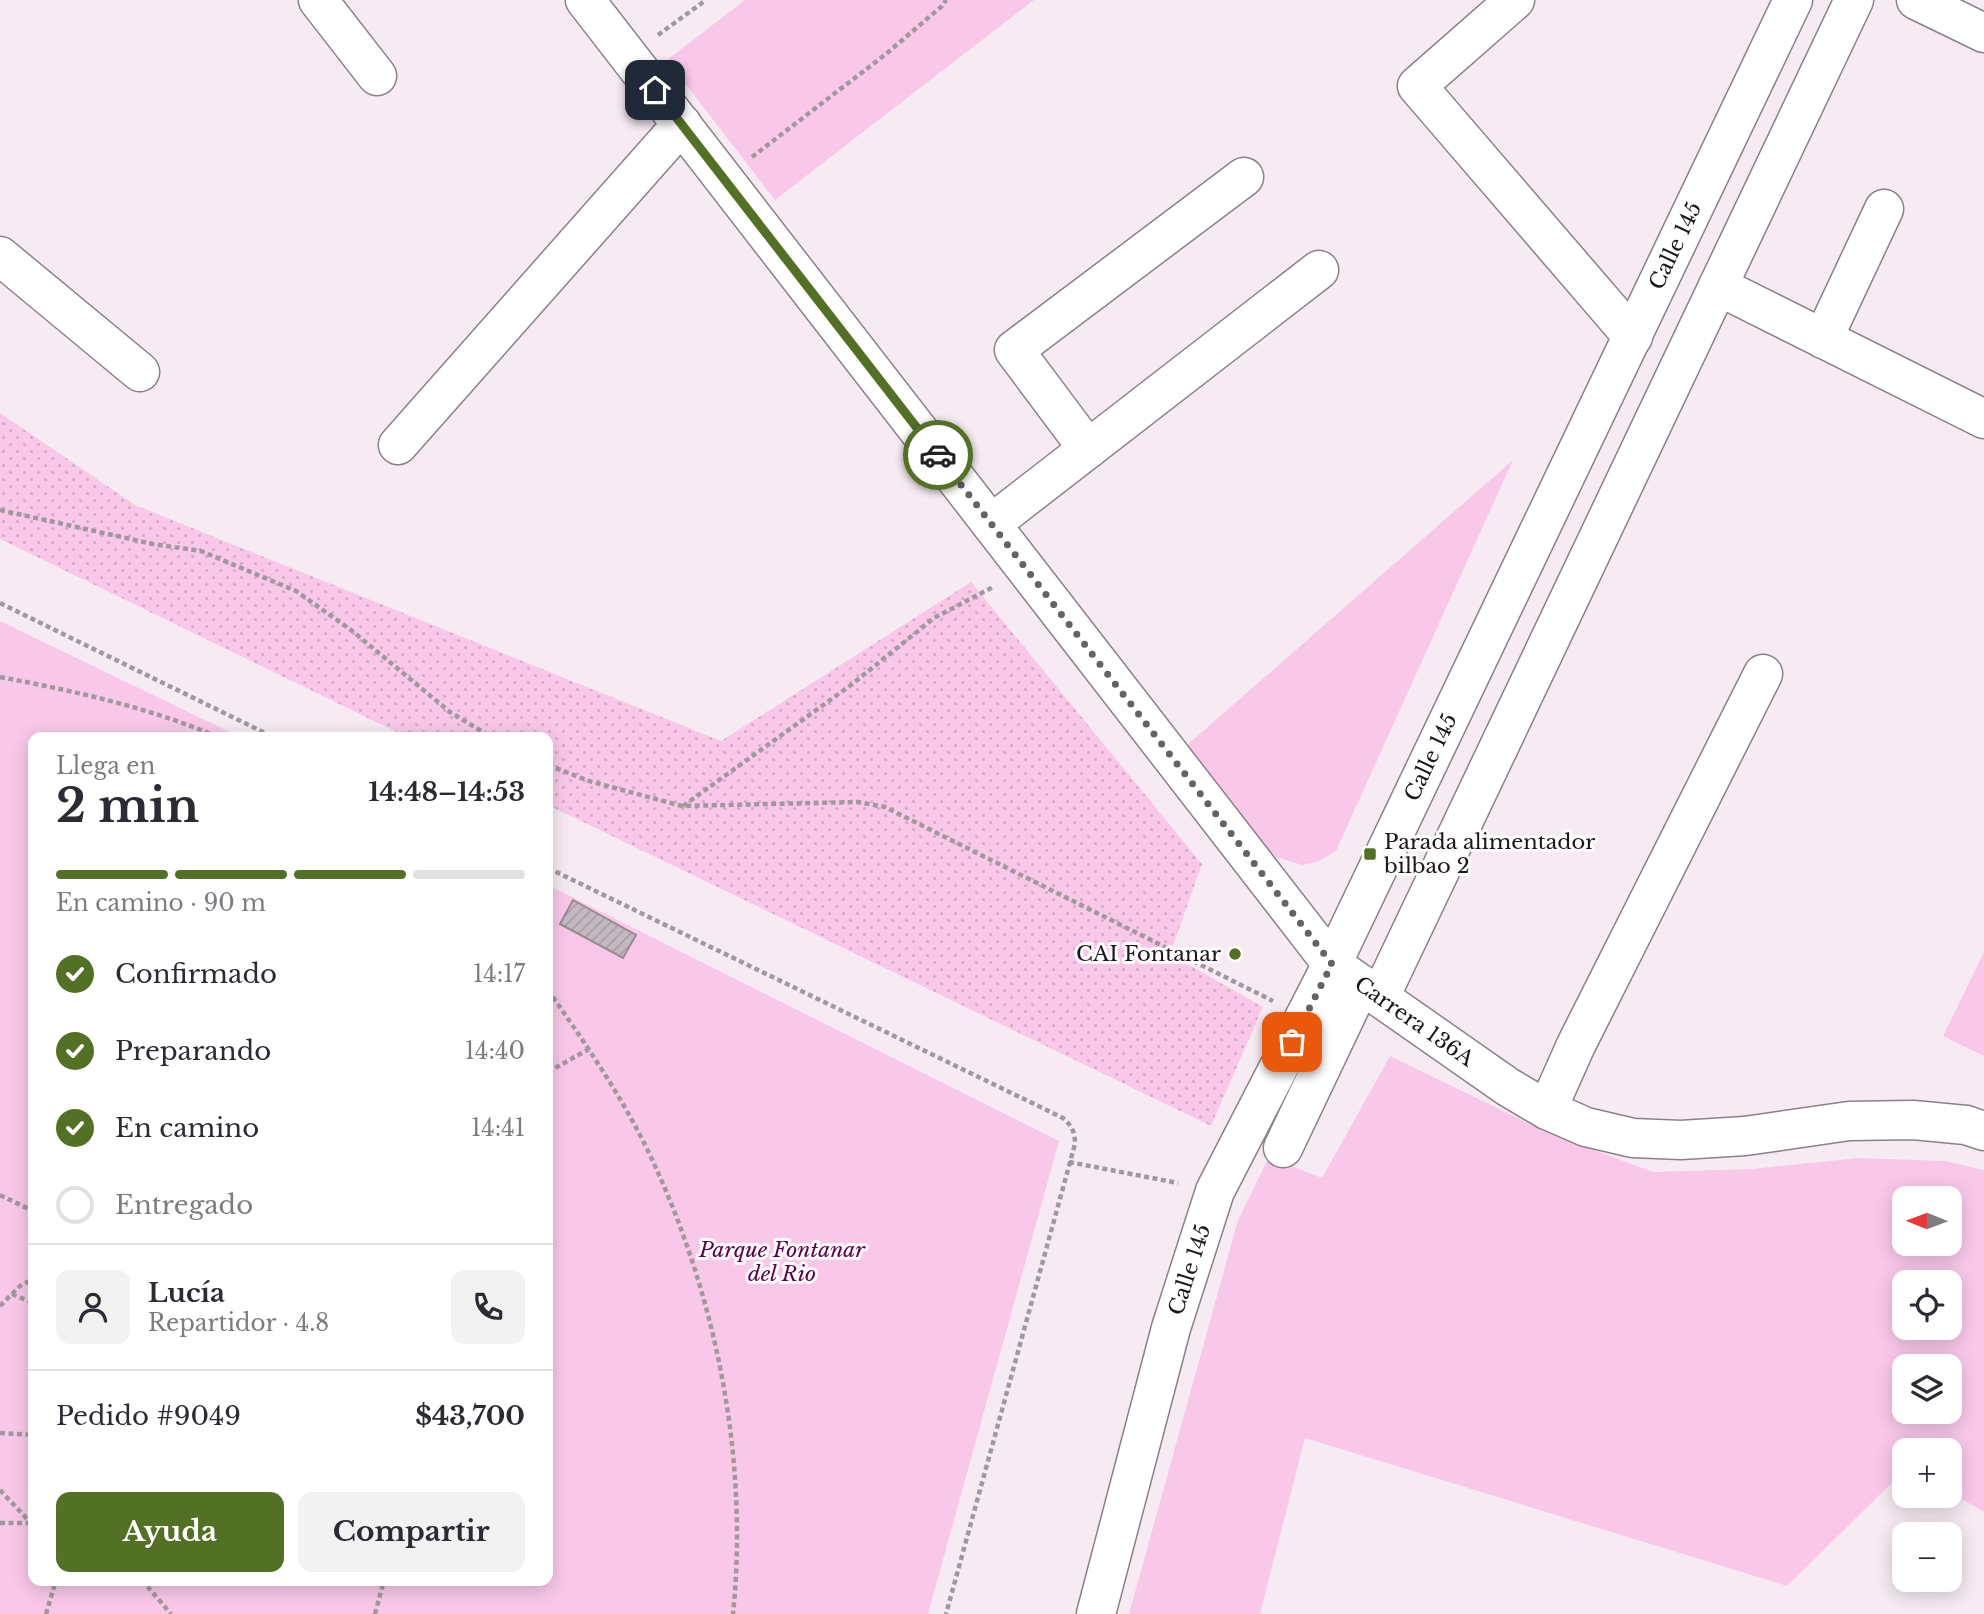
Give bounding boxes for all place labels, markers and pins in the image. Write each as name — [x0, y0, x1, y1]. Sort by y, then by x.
pin — [625, 60, 685, 120]
place label: Parada alimentador bilbao 2 — [1383, 829, 1595, 879]
marker: Parada alimentador bilbao 2 — [1362, 846, 1378, 862]
place label: CAI Fontanar — [1076, 941, 1221, 967]
marker: CAI Fontanar — [1227, 946, 1243, 962]
pin — [1262, 1012, 1322, 1072]

